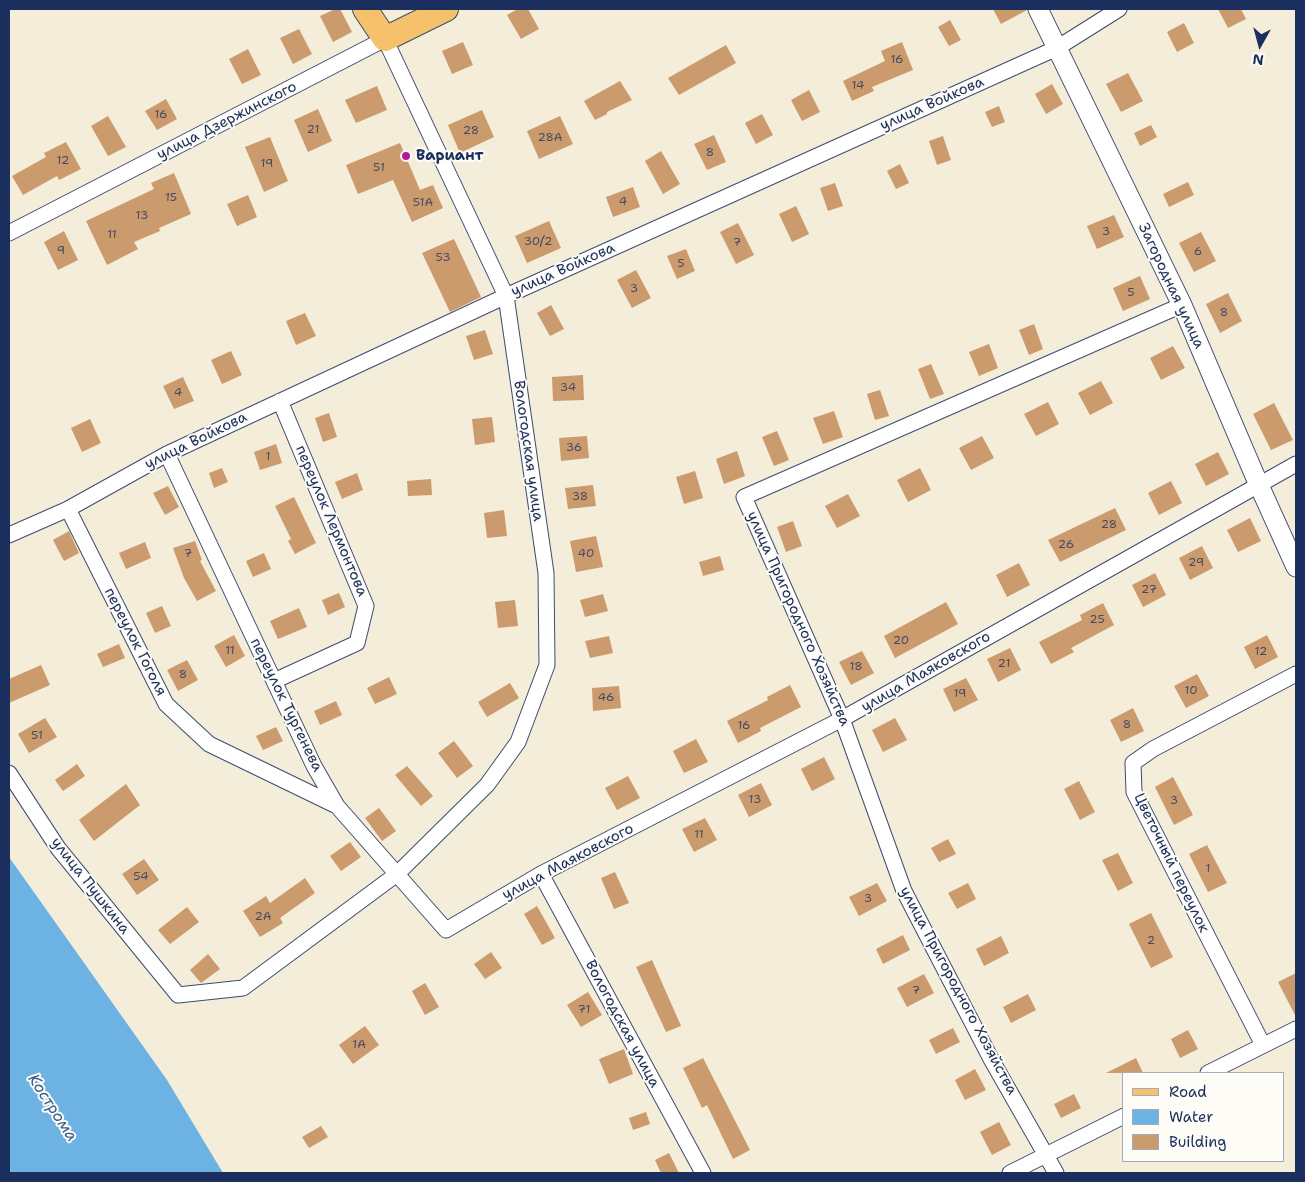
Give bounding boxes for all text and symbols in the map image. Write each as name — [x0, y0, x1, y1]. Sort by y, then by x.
north arrow — [1235, 20, 1285, 70]
text: N — [1252, 50, 1265, 69]
house number: 16 — [890, 53, 904, 67]
street label: улица Войкова — [877, 73, 987, 135]
street label: улица Дзержинского — [154, 78, 300, 164]
house number: 14 — [852, 79, 864, 93]
house number: 16 — [154, 108, 168, 122]
house number: 21 — [307, 123, 319, 137]
house number: 28 — [463, 124, 479, 138]
house number: 28А — [537, 131, 563, 145]
house number: 8 — [706, 146, 714, 160]
place label: Вариант — [416, 147, 484, 165]
marker: Вариант — [400, 150, 412, 162]
house number: 12 — [57, 154, 69, 168]
house number: 19 — [261, 157, 273, 171]
house number: 51 — [373, 161, 385, 175]
house number: 15 — [165, 191, 177, 205]
house number: 4 — [619, 195, 627, 209]
house number: 51А — [413, 196, 433, 210]
house number: 13 — [136, 209, 148, 223]
street label: Загородная улица — [1134, 220, 1208, 352]
house number: 3 — [1102, 225, 1110, 239]
house number: 11 — [107, 228, 117, 242]
house number: 30/2 — [524, 235, 552, 249]
house number: 7 — [733, 236, 741, 250]
street label: улица Войкова — [508, 239, 618, 301]
house number: 9 — [57, 244, 65, 258]
house number: 6 — [1194, 245, 1202, 259]
house number: 53 — [435, 251, 451, 265]
house number: 5 — [677, 257, 685, 271]
house number: 3 — [630, 282, 638, 296]
house number: 5 — [1127, 286, 1135, 300]
house number: 8 — [1220, 306, 1228, 320]
street label: Вологодская улица — [509, 380, 547, 522]
house number: 34 — [560, 381, 576, 395]
house number: 4 — [174, 386, 182, 400]
street label: улица Войкова — [142, 408, 250, 474]
house number: 36 — [566, 441, 582, 455]
street label: переулок Лермонтова — [291, 443, 371, 599]
house number: 1 — [265, 450, 271, 464]
house number: 38 — [572, 490, 588, 504]
street label: улица Пригородного Хозяйства — [742, 509, 854, 729]
house number: 28 — [1101, 518, 1117, 532]
house number: 26 — [1058, 538, 1074, 552]
house number: 7 — [184, 547, 192, 561]
house number: 40 — [578, 547, 594, 561]
house number: 29 — [1188, 556, 1204, 570]
house number: 27 — [1141, 583, 1157, 597]
street label: переулок Гоголя — [100, 585, 170, 699]
house number: 25 — [1089, 613, 1105, 627]
street label: улица Маяковского — [858, 628, 994, 716]
house number: 20 — [893, 634, 909, 648]
street label: переулок Тургенева — [246, 635, 326, 775]
house number: 11 — [225, 644, 235, 658]
house number: 12 — [1255, 645, 1267, 659]
house number: 21 — [998, 657, 1010, 671]
house number: 18 — [849, 660, 863, 674]
house number: 8 — [179, 668, 187, 682]
house number: 10 — [1184, 684, 1198, 698]
house number: 19 — [954, 687, 966, 701]
house number: 46 — [598, 691, 614, 705]
house number: 8 — [1123, 718, 1131, 732]
house number: 16 — [737, 719, 751, 733]
house number: 51 — [31, 729, 43, 743]
street label: Цветочный переулок — [1129, 790, 1213, 936]
house number: 13 — [749, 793, 761, 807]
house number: 3 — [1170, 794, 1178, 808]
street label: улица Маяковского — [499, 820, 637, 904]
house number: 11 — [694, 828, 704, 842]
street label: улица Пушкина — [47, 834, 133, 938]
house number: 1 — [1205, 862, 1211, 876]
house number: 54 — [133, 870, 149, 884]
street label: улица Пригородного Хозяйства — [895, 884, 1021, 1098]
house number: 3 — [864, 892, 872, 906]
house number: 2А — [254, 910, 272, 924]
house number: 2 — [1147, 934, 1155, 948]
street label: Вологодская улица — [581, 957, 663, 1091]
house number: 7 — [912, 984, 920, 998]
house number: 71 — [578, 1003, 590, 1017]
house number: 1А — [352, 1038, 366, 1052]
water label: Кострома — [23, 1071, 81, 1145]
legend — [1122, 1072, 1285, 1162]
text: Road — [1169, 1082, 1207, 1102]
text: Water — [1169, 1107, 1213, 1127]
text: Building — [1169, 1132, 1226, 1152]

